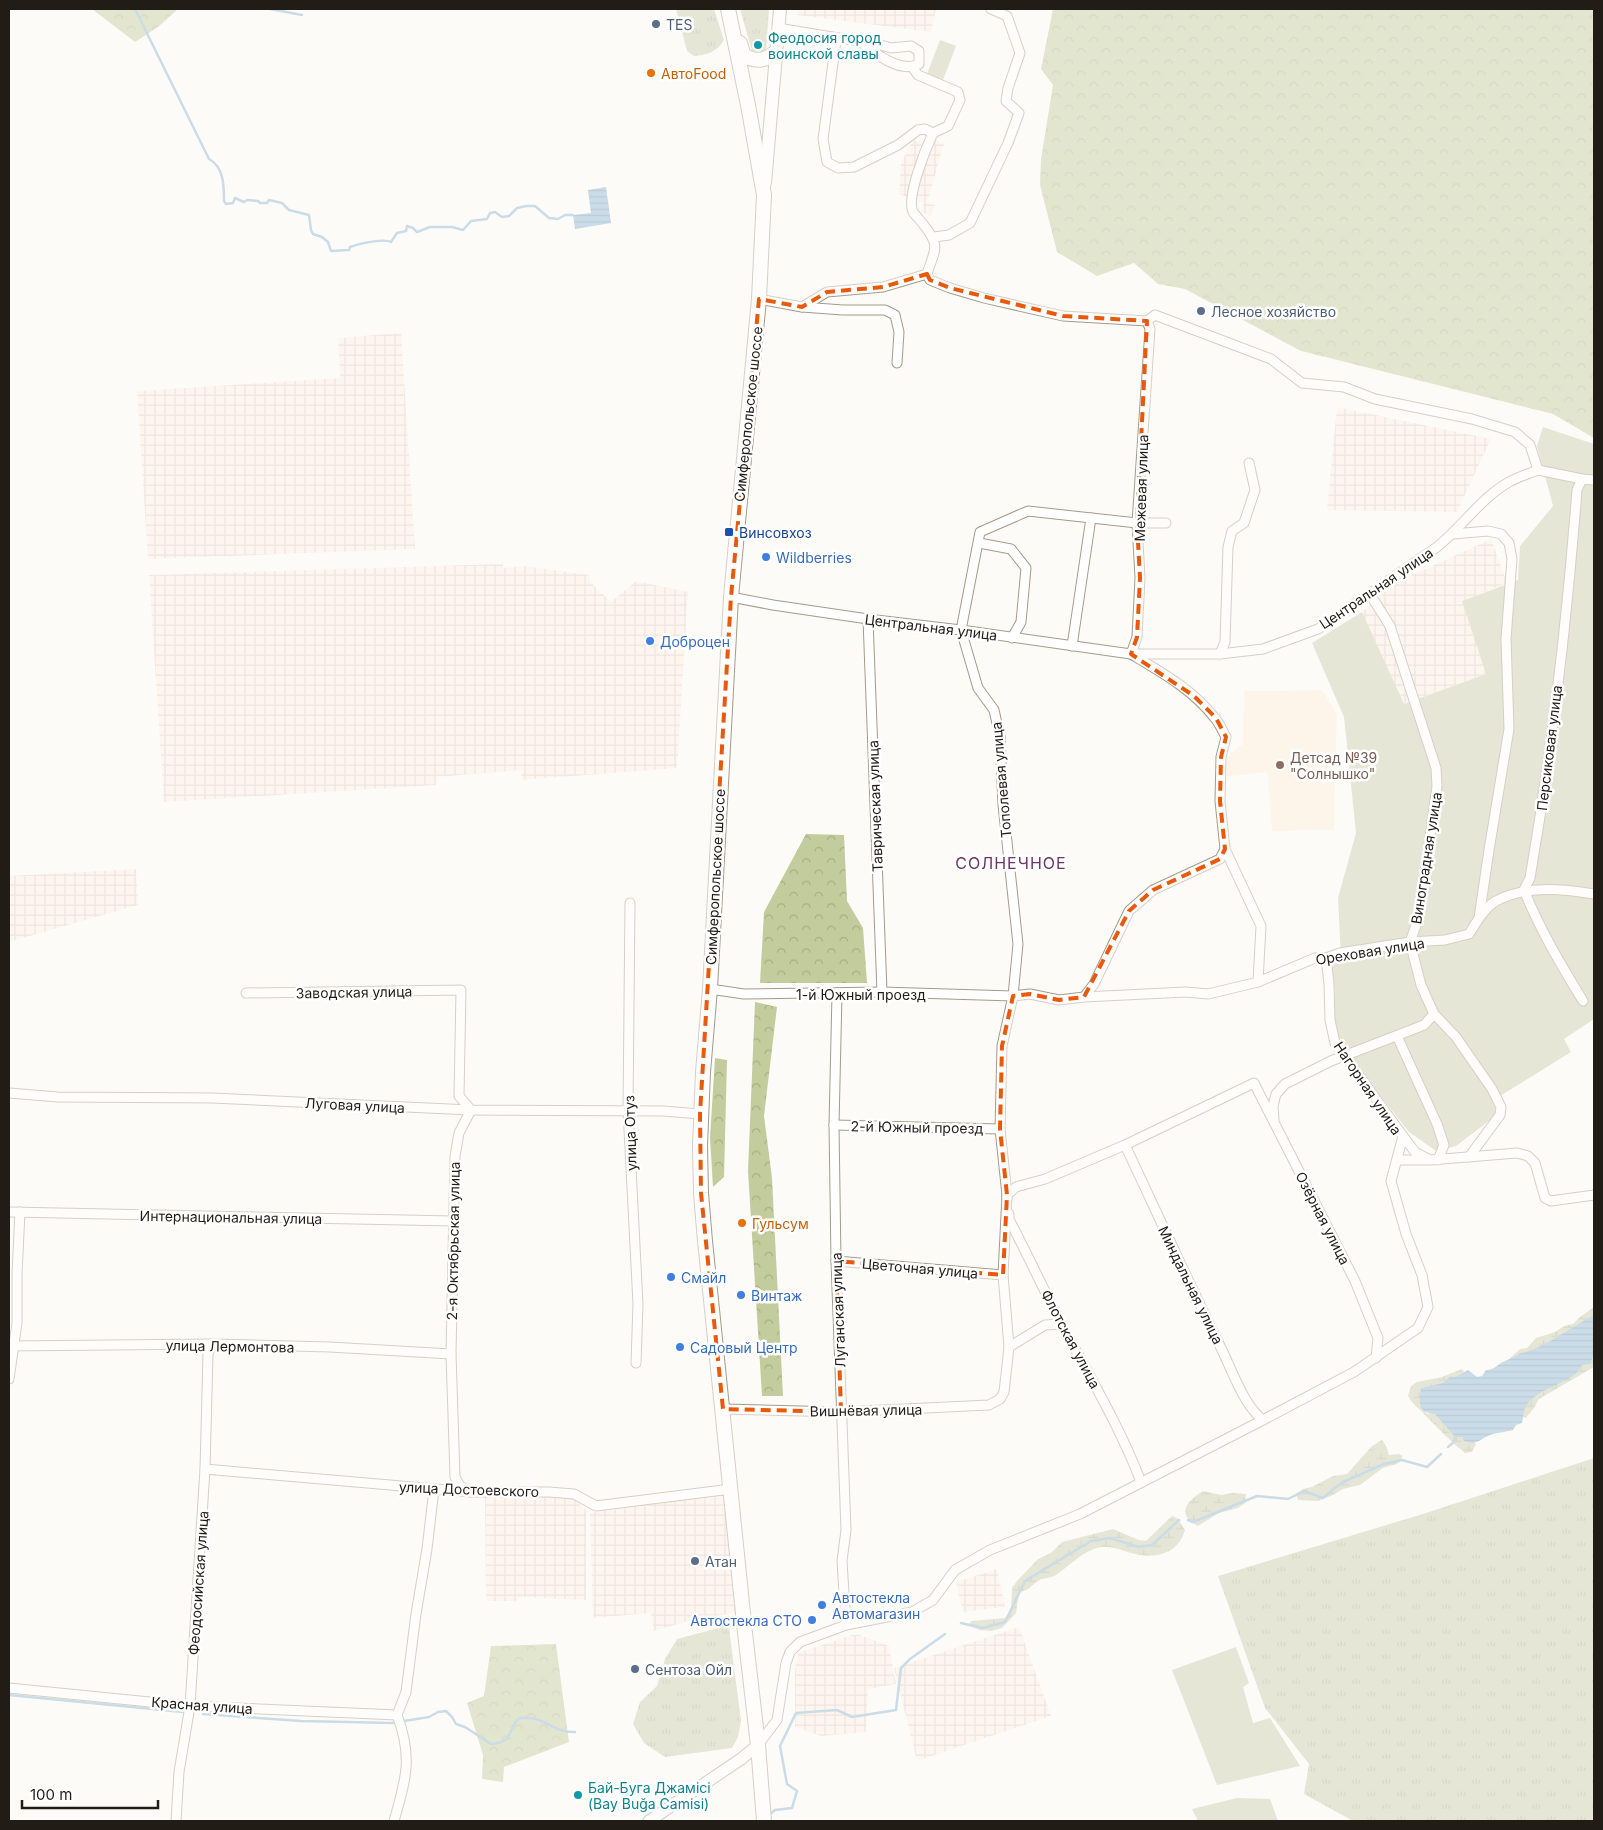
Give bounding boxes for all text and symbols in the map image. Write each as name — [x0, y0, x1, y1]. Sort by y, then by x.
place label: TES — [666, 16, 692, 33]
marker: TES — [650, 18, 662, 30]
place label: Феодосия город воинской славы — [768, 29, 882, 62]
marker: Феодосия город воинской славы — [752, 39, 764, 51]
place label: АвтоFood — [661, 65, 726, 82]
marker: АвтоFood — [645, 67, 657, 79]
place label: Лесное хозяйство — [1211, 303, 1336, 320]
marker: Лесное хозяйство — [1195, 305, 1207, 317]
street label: Симферопольское шоссе — [730, 325, 766, 503]
street label: Межевая улица — [1131, 434, 1151, 542]
place label: Винсовхоз — [739, 524, 812, 541]
marker: Винсовхоз — [723, 526, 735, 538]
street label: Центральная улица — [1316, 544, 1436, 632]
place label: Wildberries — [776, 549, 852, 566]
marker: Wildberries — [760, 551, 772, 563]
street label: Центральная улица — [864, 610, 998, 644]
place label: Доброцен — [660, 633, 730, 650]
marker: Доброцен — [644, 635, 656, 647]
street label: Персиковая улица — [1533, 684, 1565, 812]
street label: Тополевая улица — [987, 721, 1015, 839]
street label: Таврическая улица — [864, 740, 886, 872]
place label: Детсад №39 "Солнышко" — [1290, 749, 1377, 782]
marker: Детсад №39 "Солнышко" — [1274, 759, 1286, 771]
street label: Симферопольское шоссе — [702, 788, 728, 966]
street label: Виноградная улица — [1407, 791, 1445, 925]
district label: СОЛНЕЧНОЕ — [955, 853, 1067, 873]
street label: Ореховая улица — [1314, 934, 1426, 968]
street label: Заводская улица — [296, 982, 412, 1002]
street label: 1-й Южный проезд — [796, 986, 926, 1003]
street label: Нагорная улица — [1331, 1038, 1405, 1138]
street label: Луговая улица — [305, 1094, 405, 1116]
street label: улица Отуз — [620, 1095, 640, 1171]
street label: 2-й Южный проезд — [851, 1117, 984, 1137]
street label: 2-я Октябрьская улица — [443, 1161, 463, 1321]
street label: Озёрная улица — [1292, 1169, 1354, 1267]
street label: Интернациональная улица — [140, 1207, 322, 1227]
place label: Гульсум — [752, 1215, 809, 1232]
marker: Гульсум — [736, 1217, 748, 1229]
street label: Миндальная улица — [1155, 1223, 1227, 1347]
street label: Луганская улица — [827, 1252, 849, 1368]
street label: Цветочная улица — [861, 1254, 979, 1282]
place label: Смайл — [681, 1269, 726, 1286]
marker: Смайл — [665, 1271, 677, 1283]
place label: Винтаж — [751, 1287, 802, 1304]
street label: Флотская улица — [1038, 1287, 1104, 1391]
marker: Винтаж — [735, 1289, 747, 1301]
street label: улица Лермонтова — [165, 1336, 295, 1356]
place label: Садовый Центр — [690, 1339, 798, 1356]
marker: Садовый Центр — [674, 1341, 686, 1353]
street label: Вишнёвая улица — [810, 1401, 922, 1419]
street label: улица Достоевского — [399, 1478, 539, 1500]
street label: Феодосийская улица — [184, 1510, 212, 1656]
place label: Атан — [705, 1553, 737, 1570]
marker: Атан — [689, 1555, 701, 1567]
place label: Автостекла Автомагазин — [832, 1589, 920, 1622]
marker: Автостекла Автомагазин — [816, 1599, 828, 1611]
place label: Автостекла СТО — [690, 1612, 802, 1629]
marker: Автостекла СТО — [806, 1614, 818, 1626]
place label: Сентоза Ойл — [645, 1661, 732, 1678]
marker: Сентоза Ойл — [629, 1663, 641, 1675]
street label: Красная улица — [151, 1693, 253, 1717]
scale bar — [22, 1778, 159, 1810]
place label: Бай-Буга Джамісі (Bay Buğa Camisi) — [588, 1779, 711, 1812]
text: 100 m — [30, 1785, 72, 1804]
marker: Бай-Буга Джамісі (Bay Buğa Camisi) — [572, 1789, 584, 1801]

